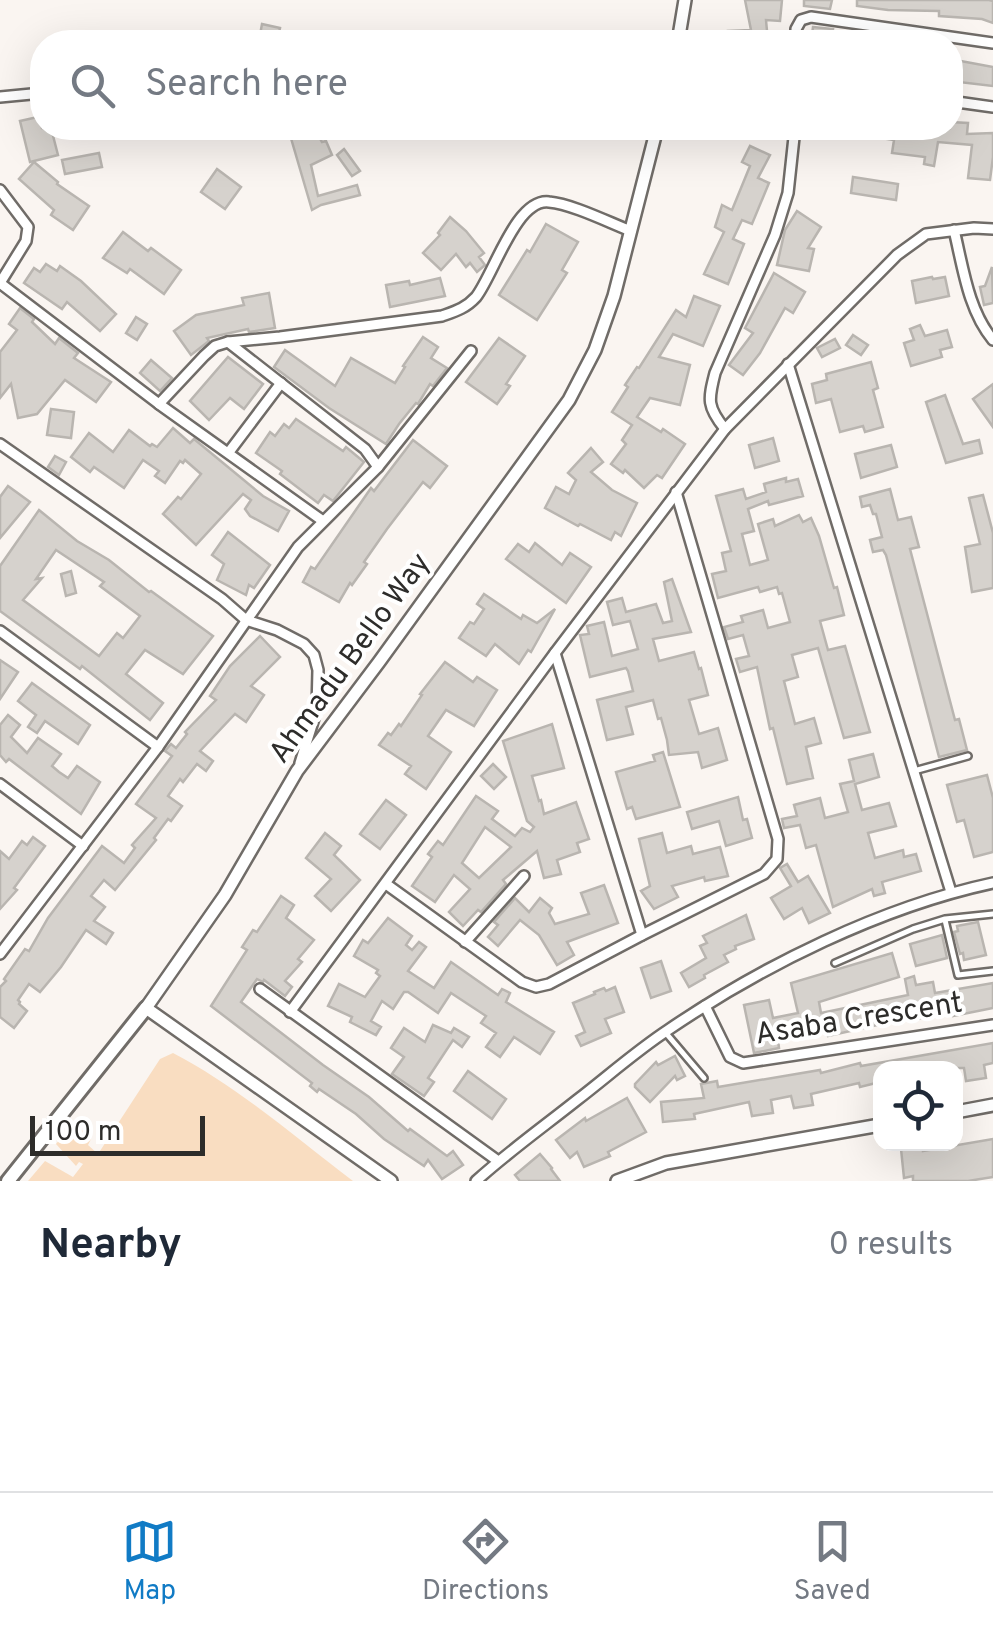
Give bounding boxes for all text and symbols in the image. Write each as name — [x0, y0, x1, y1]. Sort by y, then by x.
search box — [30, 30, 963, 140]
icon: search — [65, 58, 120, 113]
text: Search here — [145, 61, 348, 110]
street label: Ahmadu Bello Way — [262, 546, 440, 772]
street label: Asaba Crescent — [753, 985, 965, 1055]
map controls — [873, 1061, 963, 1151]
button: locate — [873, 1061, 963, 1151]
scale bar — [30, 1111, 205, 1156]
text: 100 m — [45, 1115, 121, 1151]
text: Nearby — [40, 1220, 182, 1273]
text: 0 results — [828, 1226, 953, 1266]
tab: Map — [122, 1514, 177, 1610]
tab: Directions — [422, 1514, 549, 1610]
tab: Saved — [794, 1514, 871, 1610]

